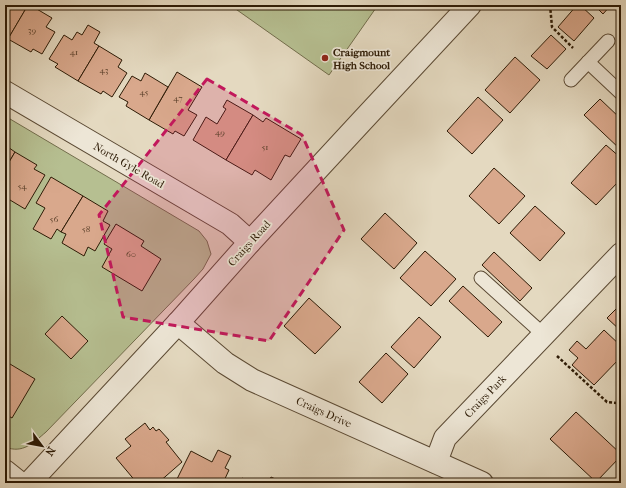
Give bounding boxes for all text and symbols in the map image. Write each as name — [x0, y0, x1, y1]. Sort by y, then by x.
house number: 39 — [28, 25, 36, 35]
place label: Craigmount High School — [333, 46, 391, 72]
house number: 41 — [70, 47, 78, 57]
marker: Craigmount High School — [320, 53, 330, 63]
house number: 43 — [99, 65, 109, 75]
house number: 45 — [140, 87, 149, 97]
house number: 47 — [173, 93, 183, 103]
house number: 49 — [215, 127, 225, 137]
street label: North Gyle Road — [91, 140, 167, 191]
house number: 51 — [261, 142, 269, 152]
house number: 54 — [17, 181, 27, 191]
house number: 56 — [50, 214, 59, 224]
street label: Craigs Road — [225, 217, 274, 269]
house number: 58 — [82, 224, 91, 234]
house number: 60 — [126, 249, 136, 259]
street label: Craigs Park — [462, 372, 509, 420]
street label: Craigs Drive — [294, 394, 354, 431]
north arrow — [22, 426, 62, 466]
text: N — [42, 444, 58, 459]

